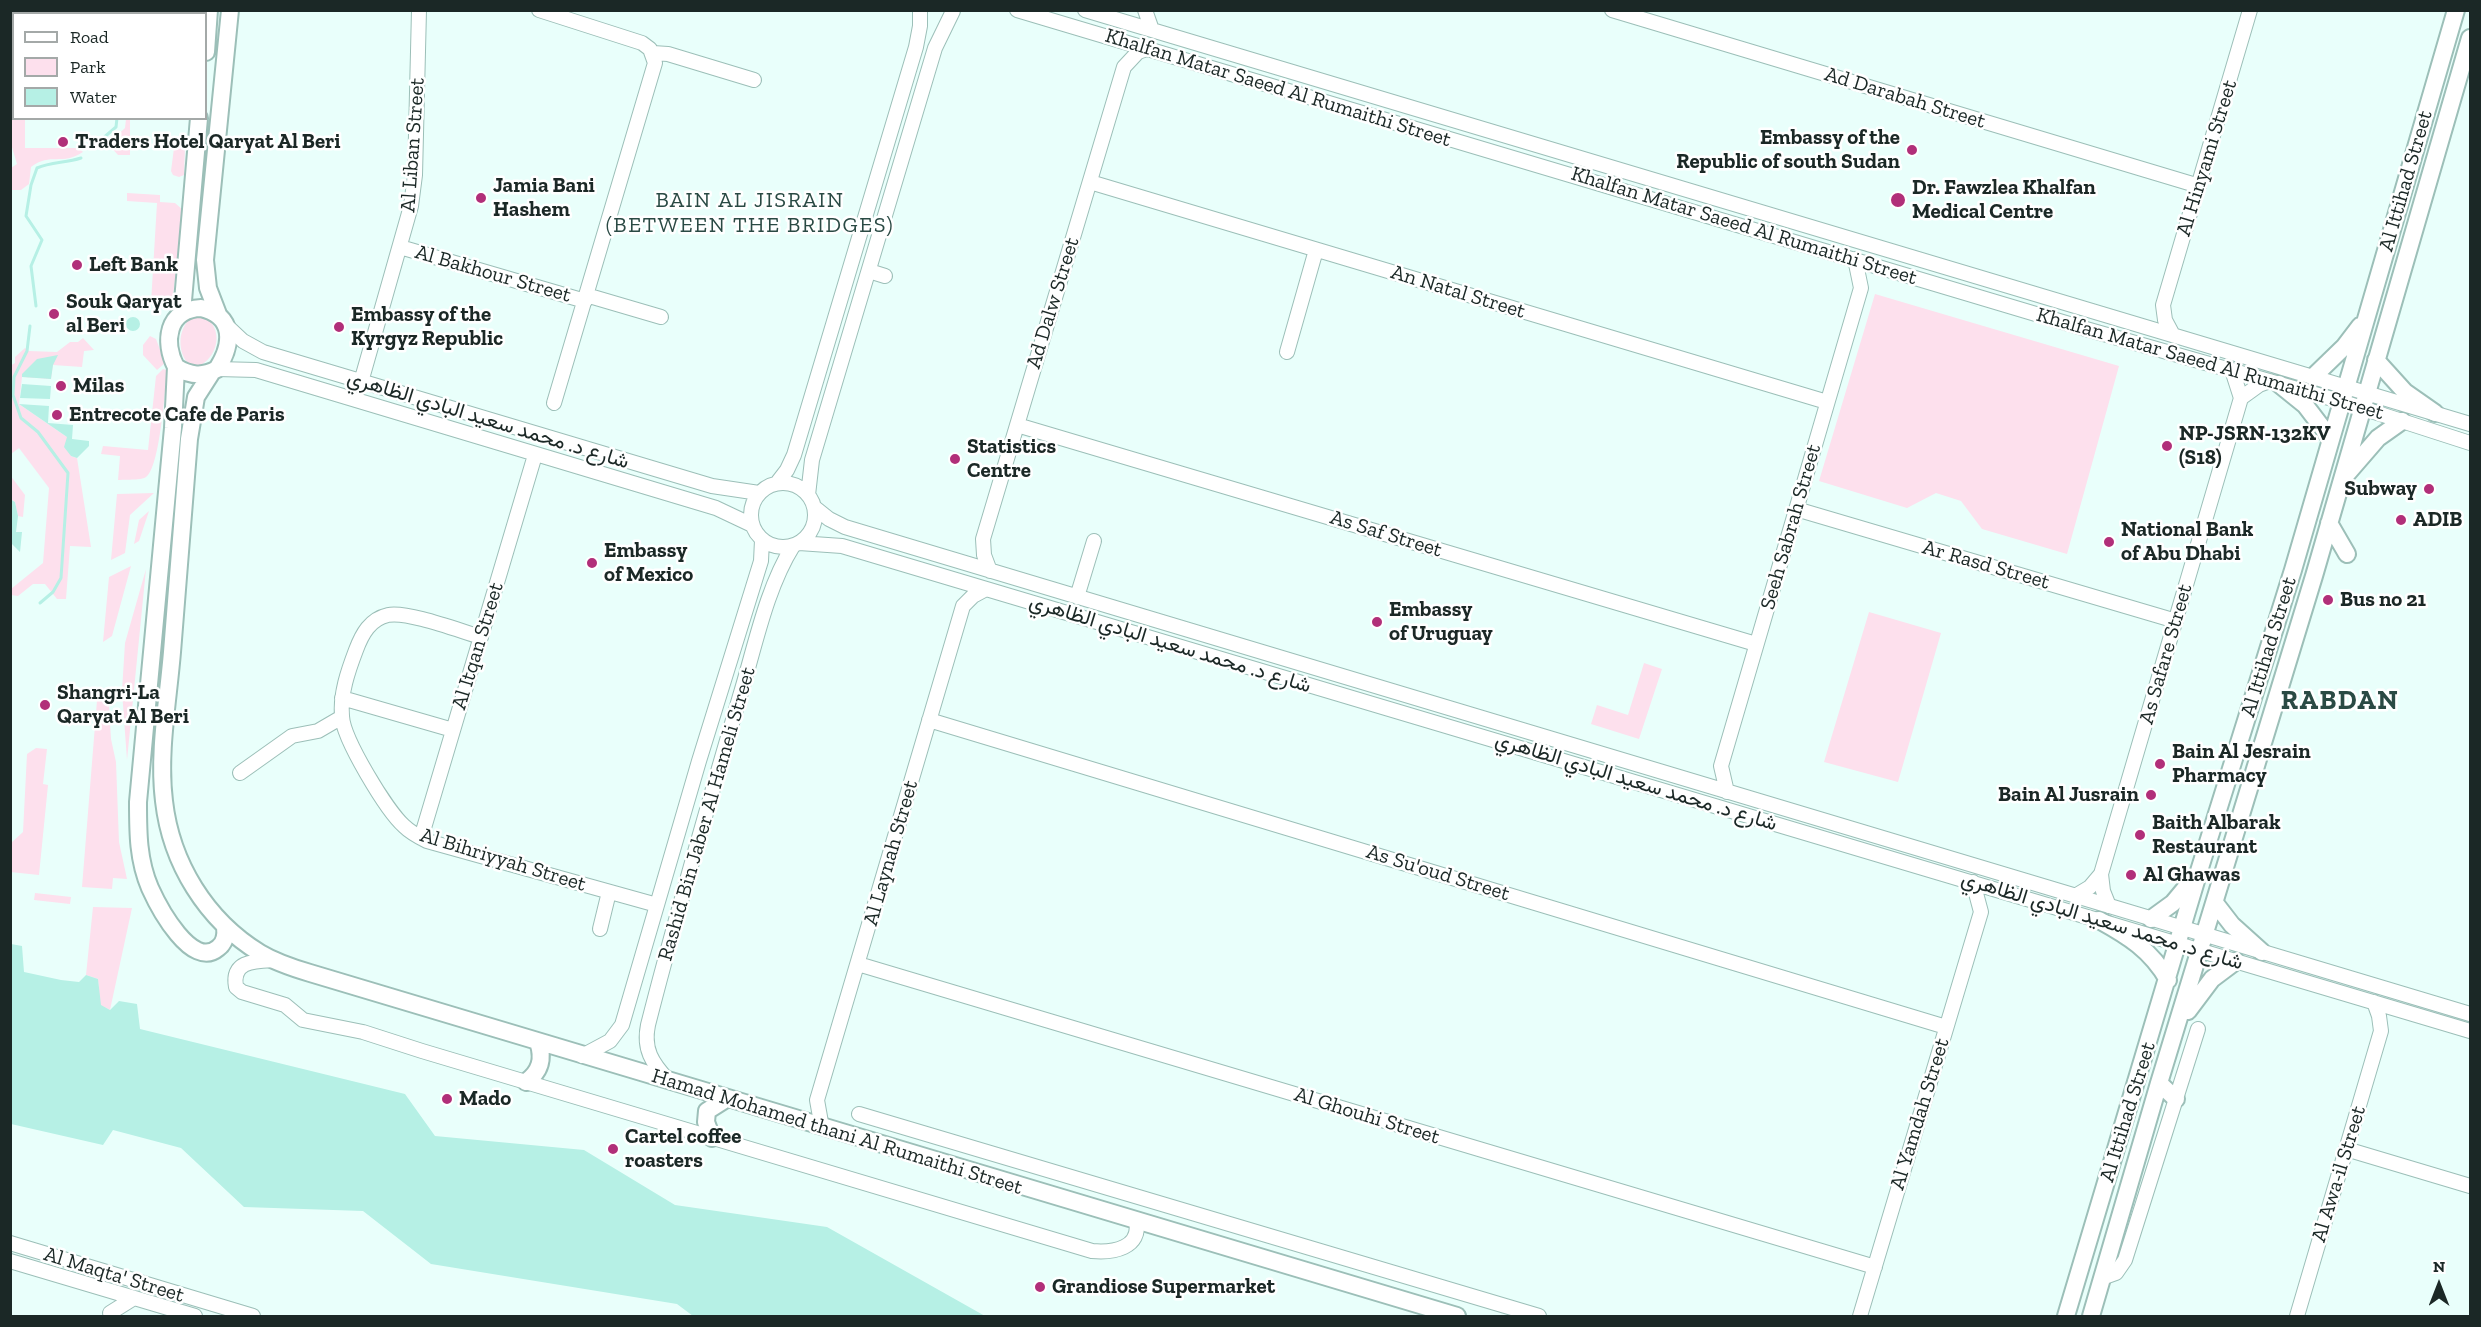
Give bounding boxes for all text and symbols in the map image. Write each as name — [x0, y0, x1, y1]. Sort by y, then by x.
legend — [12, 12, 207, 120]
street label: Khalfan Matar Saeed Al Rumaithi Street — [1102, 23, 1454, 153]
text: Road — [70, 26, 109, 48]
text: Park — [70, 56, 106, 78]
street label: Ad Darabah Street — [1822, 62, 1988, 134]
street label: Al Liban Street — [396, 77, 430, 213]
street label: Al Hinyami Street — [2171, 77, 2243, 239]
text: Water — [70, 86, 117, 108]
street label: Al Ittihad Street — [2374, 108, 2438, 254]
place label: Embassy of the Republic of south Sudan — [1676, 125, 1900, 175]
place label: Traders Hotel Qaryat Al Beri — [75, 129, 341, 155]
marker: Traders Hotel Qaryat Al Beri — [56, 135, 70, 149]
marker: Embassy of the Republic of south Sudan — [1905, 143, 1919, 157]
street label: Khalfan Matar Saeed Al Rumaithi Street — [1568, 161, 1920, 291]
place label: Jamia Bani Hashem — [493, 173, 595, 223]
place label: Dr. Fawzlea Khalfan Medical Centre — [1912, 175, 2096, 225]
district label: BAIN AL JISRAIN (BETWEEN THE BRIDGES) — [606, 188, 894, 240]
marker: Jamia Bani Hashem — [474, 191, 488, 205]
marker: Dr. Fawzlea Khalfan Medical Centre — [1889, 191, 1907, 209]
street label: Ad Dalw Street — [1021, 234, 1085, 372]
street label: Al Bakhour Street — [412, 240, 574, 308]
place label: Left Bank — [89, 252, 178, 278]
marker: Left Bank — [70, 258, 84, 272]
street label: An Natal Street — [1388, 260, 1528, 324]
place label: Souk Qaryat al Beri — [66, 289, 182, 339]
place label: Embassy of the Kyrgyz Republic — [351, 302, 503, 352]
street label: Khalfan Matar Saeed Al Rumaithi Street — [2033, 302, 2387, 426]
marker: Souk Qaryat al Beri — [47, 307, 61, 321]
marker: Embassy of the Kyrgyz Republic — [332, 320, 346, 334]
street label: شارع د. محمد سعيد البادي الظاهري — [344, 365, 632, 475]
place label: Milas — [73, 373, 124, 399]
marker: Milas — [54, 379, 68, 393]
place label: Entrecote Cafe de Paris — [69, 402, 285, 428]
marker: Entrecote Cafe de Paris — [50, 408, 64, 422]
place label: NP-JSRN-132KV (S18) — [2179, 421, 2331, 471]
place label: Statistics Centre — [967, 434, 1056, 484]
marker: NP-JSRN-132KV (S18) — [2160, 439, 2174, 453]
street label: Seeh Sabrah Street — [1755, 441, 1827, 613]
marker: Statistics Centre — [948, 452, 962, 466]
place label: Subway — [2344, 476, 2417, 502]
marker: Subway — [2422, 482, 2436, 496]
street label: As Saf Street — [1327, 505, 1445, 563]
place label: ADIB — [2413, 507, 2462, 533]
marker: ADIB — [2394, 513, 2408, 527]
place label: National Bank of Abu Dhabi — [2121, 517, 2253, 567]
street label: Ar Rasd Street — [1920, 535, 2052, 595]
marker: National Bank of Abu Dhabi — [2102, 535, 2116, 549]
place label: Embassy of Mexico — [604, 538, 693, 588]
marker: Embassy of Mexico — [585, 556, 599, 570]
street label: Al Ittihad Street — [2236, 574, 2302, 720]
street label: Al Itqan Street — [447, 579, 509, 713]
street label: As Safare Street — [2134, 581, 2198, 727]
place label: Bus no 21 — [2340, 587, 2426, 613]
street label: شارع د. محمد سعيد البادي الظاهري — [1026, 589, 1314, 699]
marker: Bus no 21 — [2321, 593, 2335, 607]
place label: Embassy of Uruguay — [1389, 597, 1493, 647]
marker: Embassy of Uruguay — [1370, 615, 1384, 629]
street label: Rashid Bin Jaber Al Hameli Street — [653, 664, 761, 964]
place label: Shangri-La Qaryat Al Beri — [57, 680, 189, 730]
district label: RABDAN — [2281, 685, 2399, 717]
marker: Shangri-La Qaryat Al Beri — [38, 698, 52, 712]
street label: شارع د. محمد سعيد البادي الظاهري — [1492, 727, 1780, 837]
place label: Bain Al Jesrain Pharmacy — [2172, 739, 2311, 789]
marker: Bain Al Jesrain Pharmacy — [2153, 757, 2167, 771]
street label: Al Laynah Street — [858, 777, 924, 929]
place label: Bain Al Jusrain — [1998, 782, 2139, 808]
marker: Bain Al Jusrain — [2144, 788, 2158, 802]
place label: Baith Albarak Restaurant — [2152, 810, 2281, 860]
street label: Al Bihriyyah Street — [417, 823, 589, 897]
marker: Baith Albarak Restaurant — [2133, 828, 2147, 842]
street label: As Su'oud Street — [1363, 839, 1513, 907]
place label: Al Ghawas — [2143, 862, 2240, 888]
street label: شارع د. محمد سعيد البادي الظاهري — [1958, 866, 2246, 976]
marker: Al Ghawas — [2124, 868, 2138, 882]
street label: Al Yamdah Street — [1885, 1035, 1955, 1193]
street label: Al Ittihad Street — [2095, 1039, 2161, 1185]
street label: Hamad Mohamed thani Al Rumaithi Street — [649, 1064, 1025, 1200]
street label: Al Ghouhi Street — [1291, 1082, 1443, 1150]
place label: Mado — [459, 1086, 511, 1112]
marker: Mado — [440, 1092, 454, 1106]
street label: Al Awa-il Street — [2306, 1103, 2372, 1245]
place label: Cartel coffee roasters — [625, 1124, 741, 1174]
marker: Cartel coffee roasters — [606, 1142, 620, 1156]
street label: Al Maqta' Street — [41, 1242, 187, 1308]
north arrow — [2409, 1255, 2469, 1315]
text: N — [2433, 1257, 2445, 1276]
place label: Grandiose Supermarket — [1052, 1274, 1275, 1300]
marker: Grandiose Supermarket — [1033, 1280, 1047, 1294]

